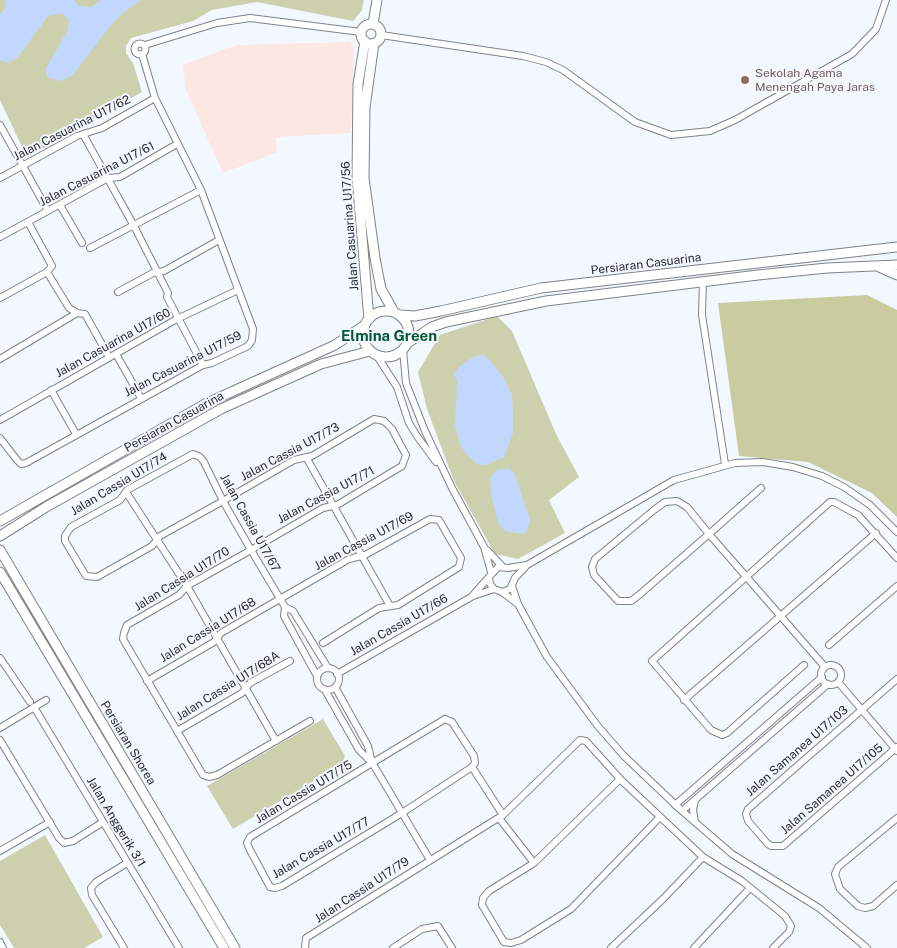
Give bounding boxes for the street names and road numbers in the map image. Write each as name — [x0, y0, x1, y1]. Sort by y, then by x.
street label: Jalan Casuarina U17/62 — [11, 92, 133, 164]
street label: Jalan Casuarina U17/61 — [37, 139, 157, 209]
street label: Jalan Casuarina U17/56 — [338, 161, 362, 291]
street label: Persiaran Casuarina — [590, 250, 702, 278]
street label: Jalan Casuarina U17/60 — [53, 305, 173, 381]
street label: Jalan Casuarina U17/59 — [122, 328, 244, 400]
street label: Persiaran Casuarina — [122, 389, 226, 455]
street label: Jalan Cassia U17/73 — [238, 420, 342, 484]
street label: Jalan Cassia U17/74 — [68, 450, 170, 518]
street label: Jalan Cassia U17/71 — [275, 463, 377, 527]
street label: Jalan Cassia U17/67 — [217, 471, 283, 575]
street label: Jalan Cassia U17/69 — [312, 509, 416, 573]
street label: Jalan Cassia U17/70 — [132, 544, 232, 614]
street label: Jalan Cassia U17/66 — [348, 591, 450, 659]
street label: Jalan Cassia U17/68 — [157, 595, 259, 665]
street label: Jalan Cassia U17/68A — [174, 648, 282, 724]
street label: Persiaran Shorea — [97, 698, 159, 788]
street label: Jalan Samanea U17/103 — [743, 703, 851, 799]
street label: Jalan Samanea U17/105 — [778, 741, 886, 837]
street label: Jalan Cassia U17/75 — [253, 757, 355, 827]
street label: Jalan Anggerik 3/1 — [84, 774, 148, 870]
street label: Jalan Cassia U17/77 — [270, 814, 372, 882]
street label: Jalan Cassia U17/79 — [312, 854, 412, 926]

